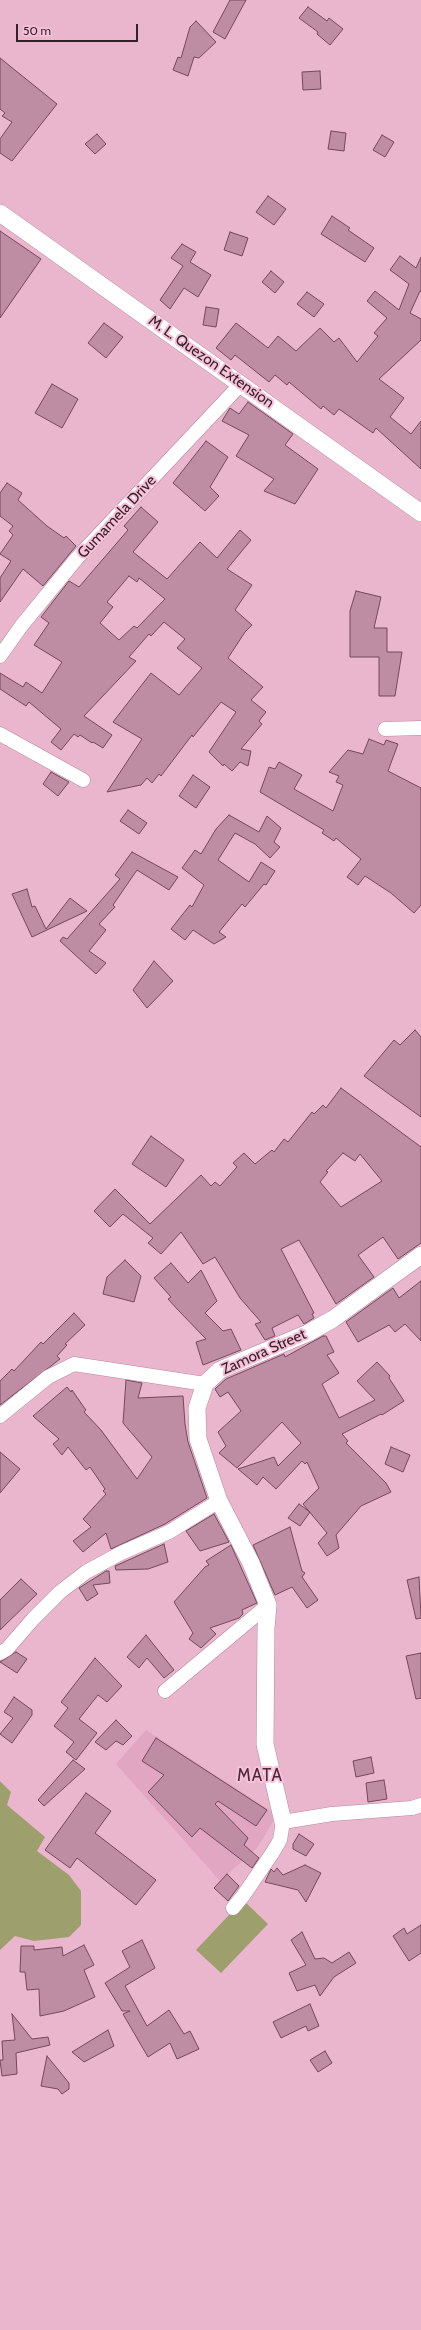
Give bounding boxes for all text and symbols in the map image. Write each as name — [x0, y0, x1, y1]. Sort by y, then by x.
scale bar — [18, 16, 140, 42]
text: 50 m — [23, 23, 51, 38]
street label: M. L. Quezon Extension — [145, 312, 277, 412]
street label: Gumamela Drive — [74, 472, 160, 562]
street label: Zamora Street — [219, 1325, 309, 1379]
district label: MATA — [237, 1766, 283, 1786]

